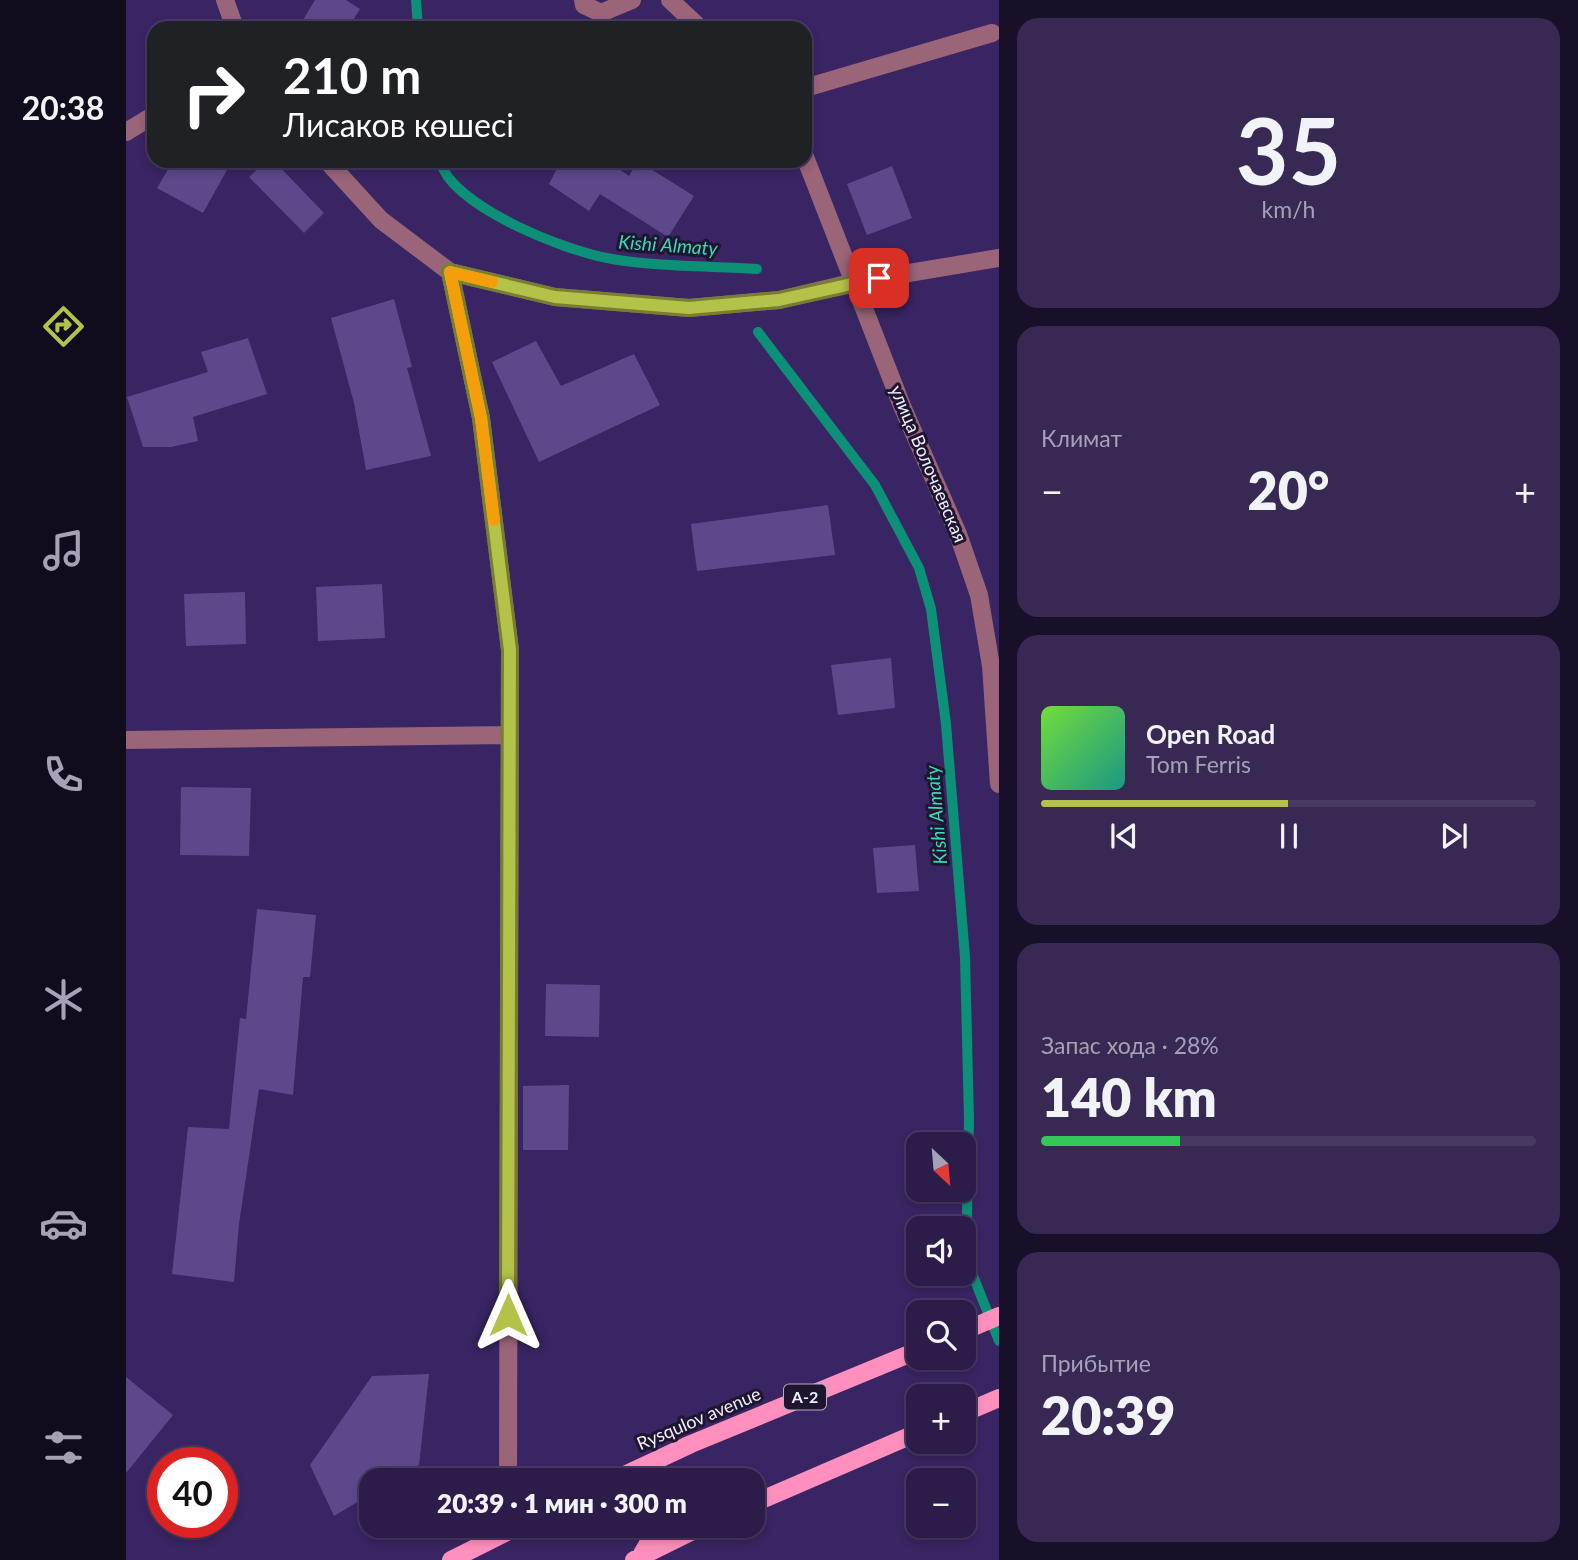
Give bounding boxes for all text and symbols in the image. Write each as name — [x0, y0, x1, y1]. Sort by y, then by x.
text: 210 m — [283, 46, 421, 104]
icon: right — [168, 49, 259, 140]
text: 20:38 — [22, 88, 104, 127]
text: 35 — [1236, 95, 1341, 204]
text: Лисаков көшесі — [283, 105, 514, 144]
text: km/h — [1262, 195, 1315, 223]
water label: Kіshі Almaty — [618, 230, 719, 260]
pin — [849, 248, 909, 308]
icon: arrive — [860, 259, 898, 297]
icon: directions — [39, 302, 88, 351]
street label: улица Волочаевская — [886, 382, 972, 545]
text: Климат — [1041, 424, 1122, 452]
text: 20° — [1248, 459, 1329, 521]
text: − — [1041, 468, 1063, 514]
text: + — [1514, 468, 1536, 514]
icon: music — [39, 526, 88, 575]
text: Open Road — [1146, 718, 1275, 750]
icon: phone — [39, 750, 88, 799]
text: Tom Ferris — [1146, 750, 1251, 778]
water label: Kіshі Almaty — [920, 764, 951, 866]
icon: previous — [1105, 817, 1143, 855]
icon: pause — [1270, 817, 1308, 855]
icon: next — [1435, 817, 1473, 855]
icon: climate — [39, 975, 88, 1024]
text: Запас хода · 28% — [1041, 1031, 1219, 1059]
text: 140 km — [1041, 1066, 1217, 1128]
north arrow — [906, 1132, 976, 1202]
map controls — [906, 1132, 976, 1538]
icon: car — [39, 1199, 88, 1248]
button: sound — [906, 1216, 976, 1286]
position arrow — [471, 1278, 545, 1352]
button: search — [906, 1300, 976, 1370]
text: Прибытие — [1041, 1349, 1151, 1377]
street label: Rysqulov avenue — [633, 1382, 764, 1454]
button: + — [906, 1384, 976, 1454]
text: 20:39 — [1041, 1384, 1175, 1446]
road number: A-2 — [784, 1385, 826, 1410]
icon: filters — [39, 1423, 88, 1472]
speed limit sign: 40 — [147, 1447, 238, 1538]
button: − — [906, 1468, 976, 1538]
text: 20:39 · 1 мин · 300 m — [437, 1487, 687, 1519]

